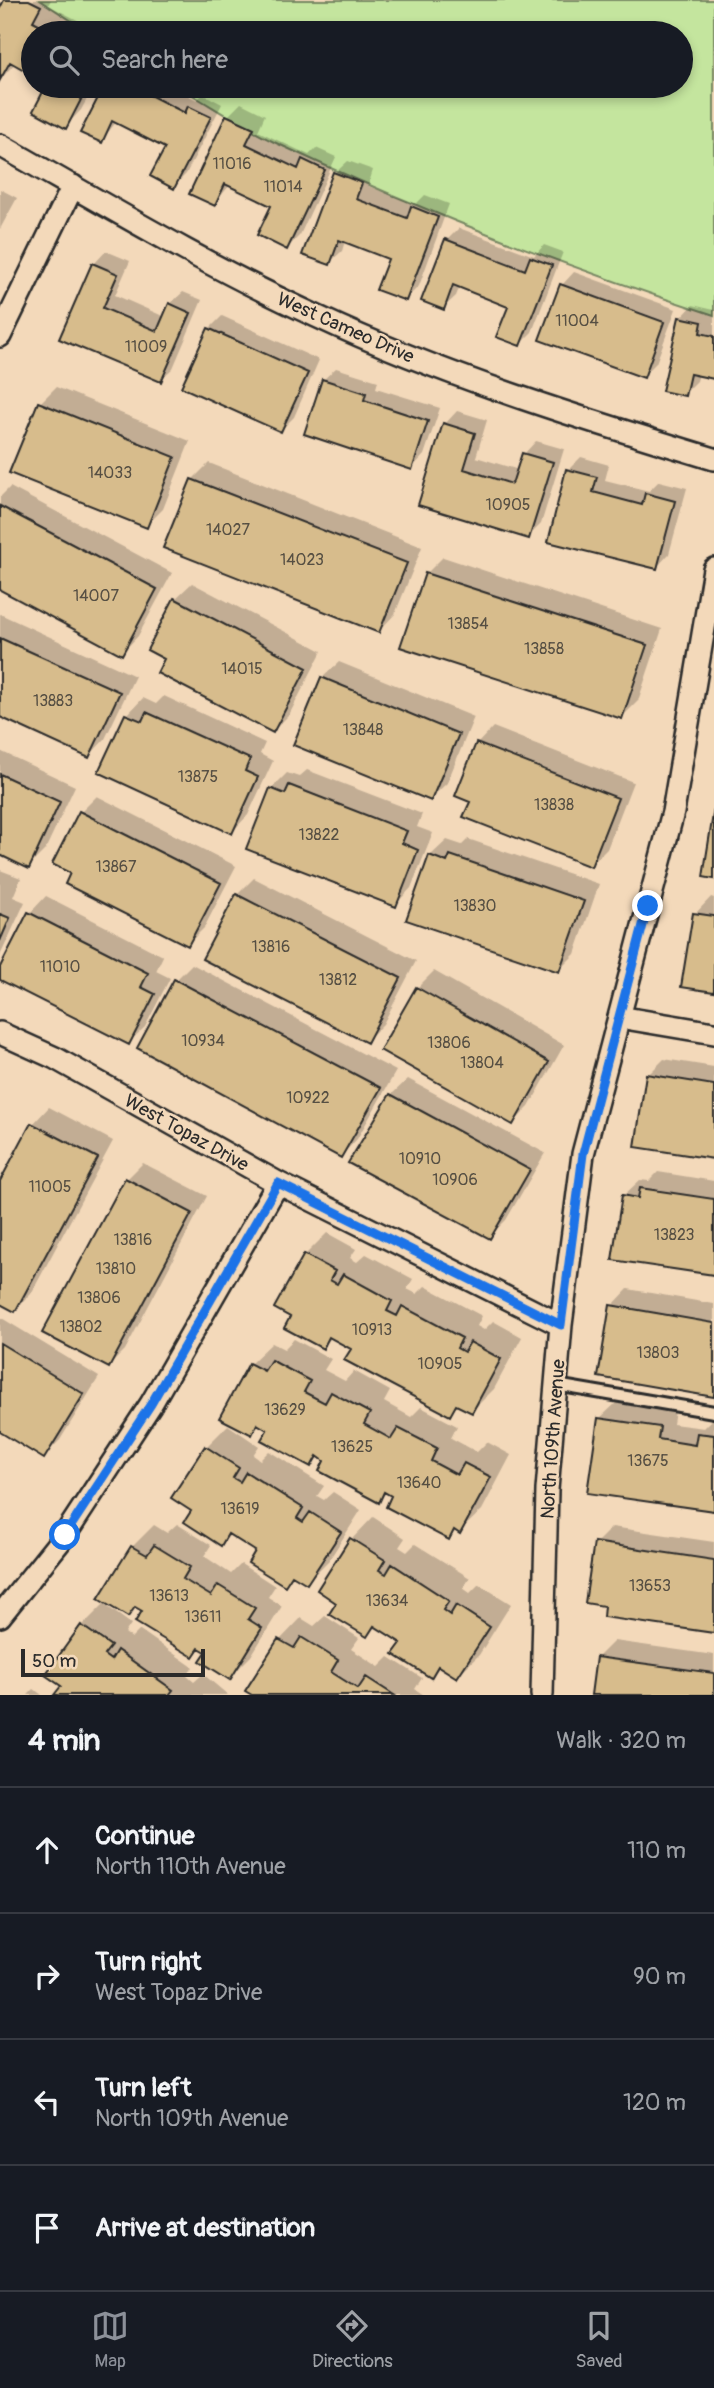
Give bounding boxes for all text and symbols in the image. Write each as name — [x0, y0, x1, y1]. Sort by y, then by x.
search box — [21, 21, 693, 98]
icon: search — [45, 41, 83, 79]
text: Search here — [101, 44, 228, 76]
house number: 11016 — [212, 154, 252, 174]
house number: 11014 — [264, 177, 302, 197]
street label: West Cameo Drive — [273, 287, 418, 369]
house number: 11004 — [555, 311, 599, 331]
house number: 11009 — [125, 337, 167, 357]
house number: 14033 — [88, 463, 132, 483]
house number: 10905 — [485, 495, 531, 515]
house number: 14027 — [206, 520, 250, 540]
house number: 14023 — [280, 550, 324, 570]
house number: 14007 — [73, 586, 119, 606]
house number: 13854 — [447, 614, 489, 634]
house number: 13858 — [524, 639, 564, 659]
house number: 14015 — [221, 659, 263, 679]
house number: 13883 — [33, 691, 73, 711]
house number: 13848 — [343, 720, 383, 740]
house number: 13875 — [178, 767, 218, 787]
house number: 13838 — [534, 795, 574, 815]
house number: 13822 — [298, 825, 340, 845]
house number: 13867 — [96, 857, 137, 877]
route end — [632, 890, 663, 921]
house number: 13830 — [453, 896, 497, 916]
house number: 13816 — [252, 937, 290, 957]
house number: 11010 — [40, 957, 80, 977]
house number: 13812 — [319, 970, 357, 990]
house number: 10934 — [181, 1031, 225, 1051]
house number: 13806 — [427, 1033, 471, 1053]
house number: 13804 — [460, 1053, 504, 1073]
house number: 10922 — [286, 1088, 330, 1108]
street label: West Topaz Drive — [120, 1089, 253, 1177]
house number: 10910 — [399, 1149, 441, 1169]
house number: 10906 — [432, 1170, 478, 1190]
house number: 11005 — [28, 1177, 72, 1197]
house number: 13823 — [654, 1225, 694, 1245]
house number: 13816 — [114, 1230, 152, 1250]
house number: 13810 — [96, 1259, 136, 1279]
house number: 13806 — [77, 1288, 121, 1308]
house number: 13802 — [59, 1317, 103, 1337]
house number: 10913 — [352, 1320, 392, 1340]
house number: 13803 — [636, 1343, 680, 1363]
house number: 10905 — [417, 1354, 463, 1374]
street label: North 109th Avenue — [535, 1358, 571, 1520]
house number: 13629 — [264, 1400, 306, 1420]
house number: 13625 — [331, 1437, 373, 1457]
house number: 13675 — [627, 1451, 669, 1471]
house number: 13640 — [397, 1473, 441, 1493]
house number: 13619 — [221, 1499, 260, 1519]
route start — [49, 1519, 80, 1550]
house number: 13653 — [629, 1576, 671, 1596]
house number: 13613 — [149, 1586, 189, 1606]
house number: 13634 — [366, 1591, 408, 1611]
house number: 13611 — [184, 1607, 222, 1627]
scale bar — [21, 1646, 205, 1678]
text: 50 m — [32, 1649, 76, 1673]
text: 4 min — [28, 1722, 101, 1759]
text: Walk · 320 m — [556, 1726, 686, 1755]
text: Continue — [95, 1820, 195, 1852]
icon: ahead — [28, 1831, 66, 1869]
text: 110 m — [627, 1836, 686, 1865]
text: North 110th Avenue — [95, 1852, 286, 1881]
text: Turn right — [95, 1946, 201, 1978]
icon: right — [28, 1957, 66, 1995]
text: 90 m — [633, 1962, 686, 1991]
text: West Topaz Drive — [95, 1978, 262, 2007]
text: Turn left — [95, 2072, 191, 2104]
icon: left — [28, 2083, 66, 2121]
text: 120 m — [623, 2088, 686, 2117]
text: North 109th Avenue — [95, 2104, 288, 2133]
icon: arrive — [28, 2209, 66, 2247]
text: Arrive at destination — [95, 2212, 315, 2244]
tab: Map — [91, 2307, 129, 2373]
tab: Directions — [312, 2307, 393, 2373]
tab: Saved — [575, 2307, 623, 2373]

